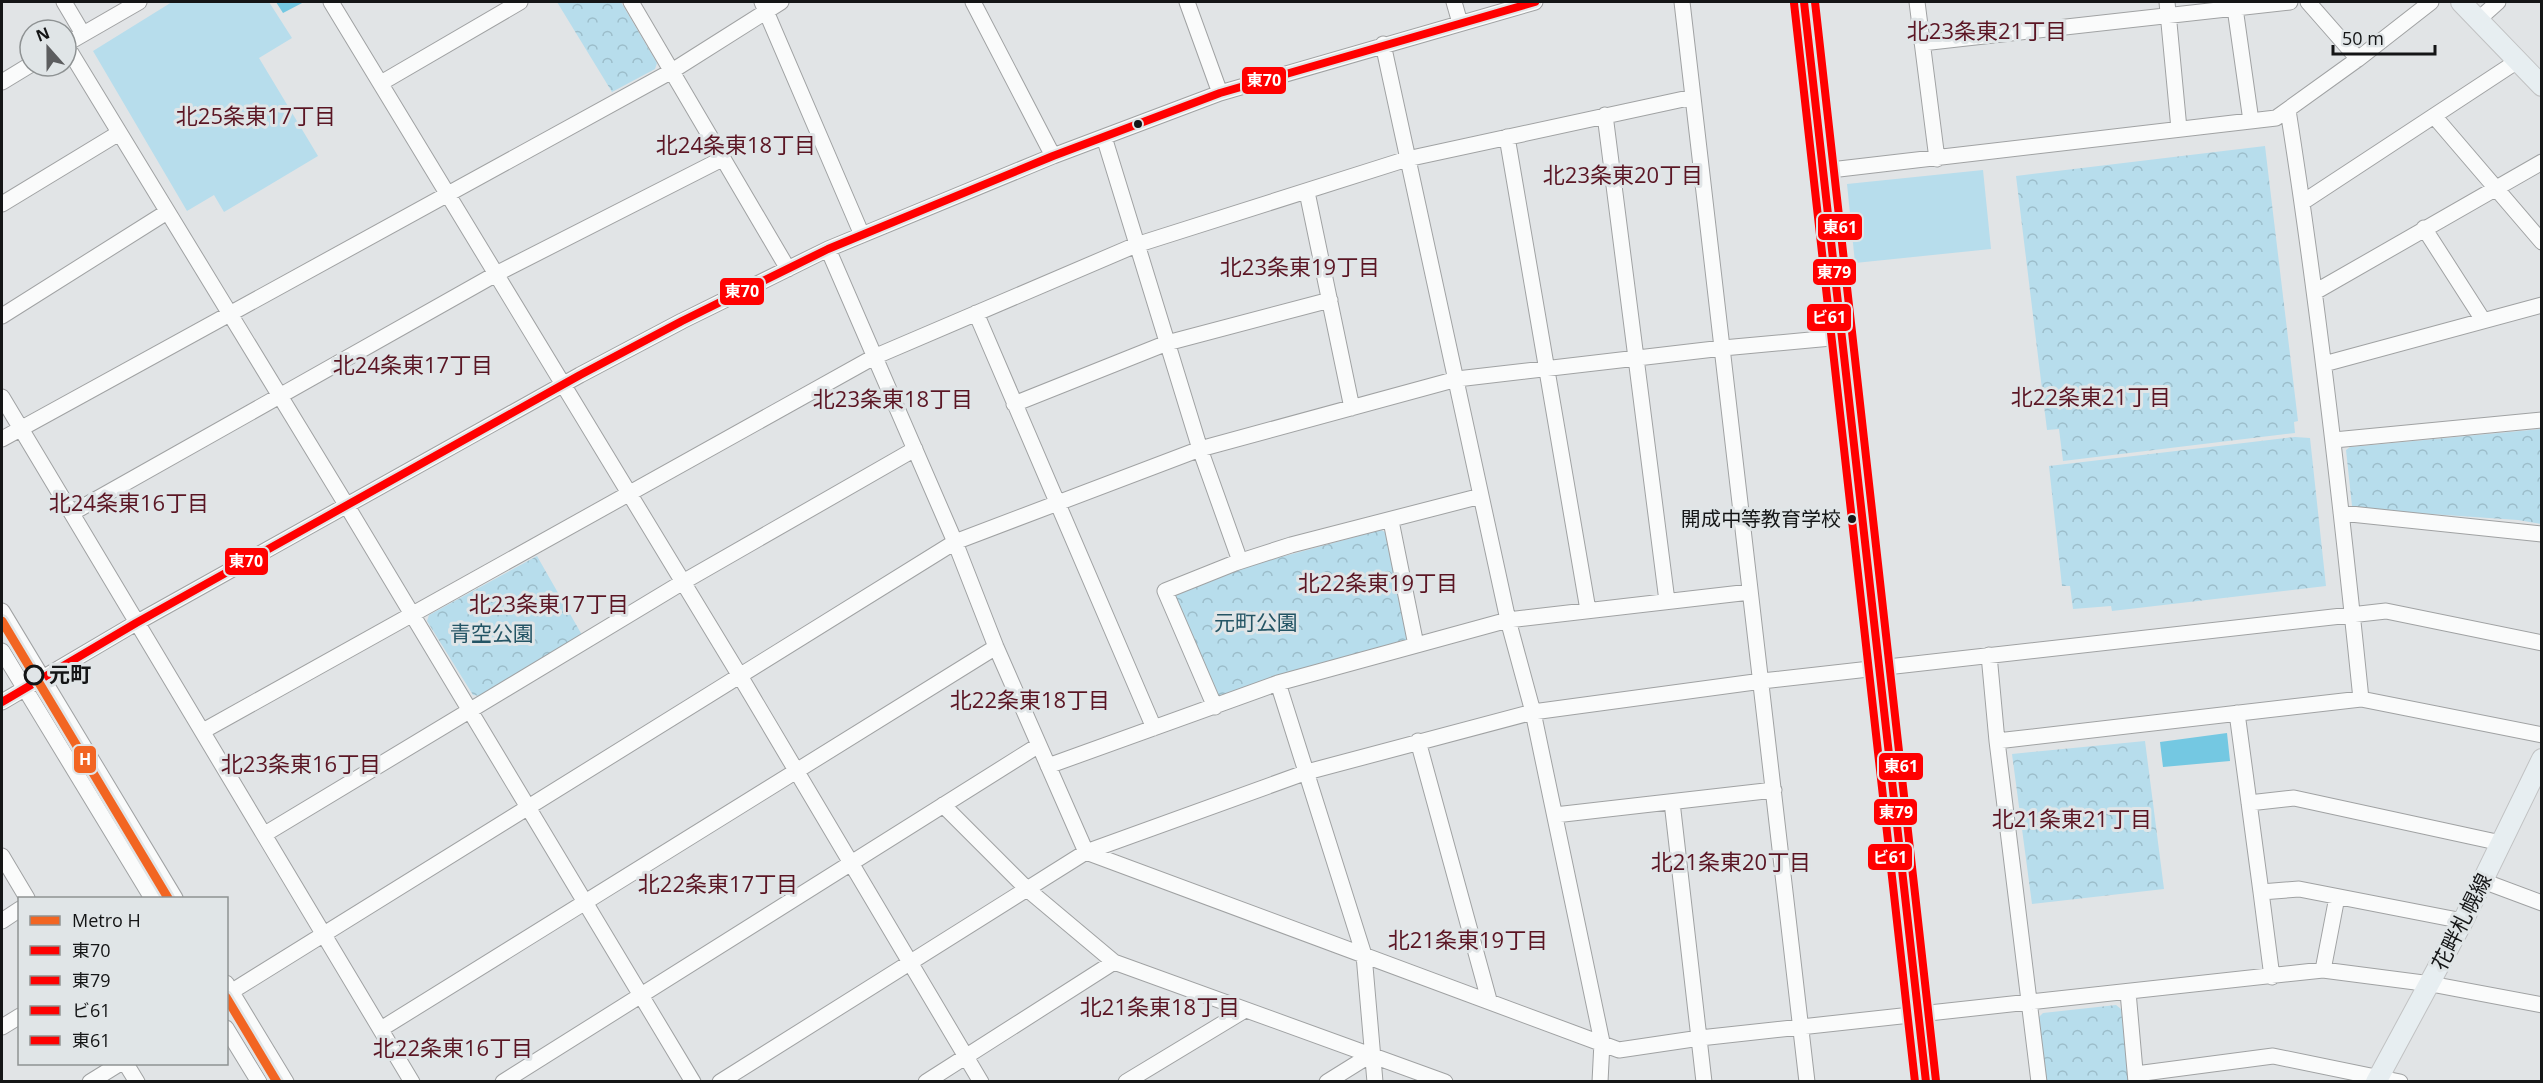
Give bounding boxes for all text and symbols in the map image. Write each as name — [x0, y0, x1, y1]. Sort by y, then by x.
district label: 北23条東21丁目 — [1907, 15, 2067, 45]
north arrow — [18, 18, 78, 78]
scale bar — [2333, 18, 2435, 56]
text: N — [33, 21, 53, 47]
text: 50 m — [2342, 26, 2384, 50]
line badge: 東70 — [1241, 66, 1287, 95]
text: 東70 — [1247, 69, 1281, 91]
district label: 北25条東17丁目 — [176, 100, 336, 130]
unlabelled marker — [1132, 118, 1144, 130]
district label: 北24条東18丁目 — [656, 129, 816, 159]
district label: 北23条東20丁目 — [1543, 159, 1703, 189]
line badge: 東61 — [1817, 213, 1863, 241]
text: 東61 — [1823, 216, 1857, 238]
district label: 北23条東19丁目 — [1220, 251, 1380, 281]
line badge: 東79 — [1812, 258, 1857, 286]
text: 東79 — [1817, 261, 1851, 283]
line badge: 東70 — [719, 277, 765, 306]
text: 東70 — [725, 280, 759, 302]
line badge: ビ61 — [1806, 303, 1852, 332]
text: ビ61 — [1812, 306, 1846, 328]
district label: 北24条東17丁目 — [333, 349, 493, 379]
district label: 北22条東21丁目 — [2011, 381, 2171, 411]
district label: 北23条東18丁目 — [813, 383, 973, 413]
district label: 北24条東16丁目 — [49, 487, 209, 517]
place label: 開成中等教育学校 — [1681, 505, 1841, 532]
marker: 開成中等教育学校 — [1846, 513, 1858, 525]
line badge: 東70 — [224, 547, 269, 576]
text: 東70 — [229, 550, 263, 572]
district label: 北22条東19丁目 — [1298, 567, 1458, 597]
district label: 北23条東17丁目 — [469, 588, 629, 618]
park label: 元町公園 — [1214, 608, 1298, 636]
park label: 青空公園 — [450, 619, 534, 647]
place label: 元町 — [49, 660, 91, 688]
marker: 元町 — [24, 665, 44, 685]
district label: 北22条東18丁目 — [950, 684, 1110, 714]
line badge: H — [73, 745, 97, 774]
text: H — [79, 748, 91, 770]
district label: 北23条東16丁目 — [221, 748, 381, 778]
line badge: 東61 — [1878, 752, 1924, 781]
text: 東61 — [1884, 755, 1918, 777]
line badge: 東79 — [1873, 798, 1918, 826]
text: 東79 — [1879, 801, 1913, 823]
district label: 北21条東21丁目 — [1992, 803, 2152, 833]
line badge: ビ61 — [1867, 843, 1913, 871]
district label: 北21条東20丁目 — [1651, 846, 1811, 876]
text: ビ61 — [1873, 846, 1907, 868]
district label: 北22条東17丁目 — [638, 868, 798, 898]
street label: 花畔札幌線 — [2425, 868, 2497, 975]
legend — [18, 897, 228, 1065]
text: Metro H — [72, 908, 141, 932]
district label: 北21条東19丁目 — [1388, 924, 1548, 954]
text: 東70 — [72, 938, 111, 962]
text: 東79 — [72, 968, 111, 992]
district label: 北21条東18丁目 — [1080, 991, 1240, 1021]
text: ビ61 — [72, 998, 111, 1022]
text: 東61 — [72, 1028, 111, 1052]
district label: 北22条東16丁目 — [373, 1032, 533, 1062]

